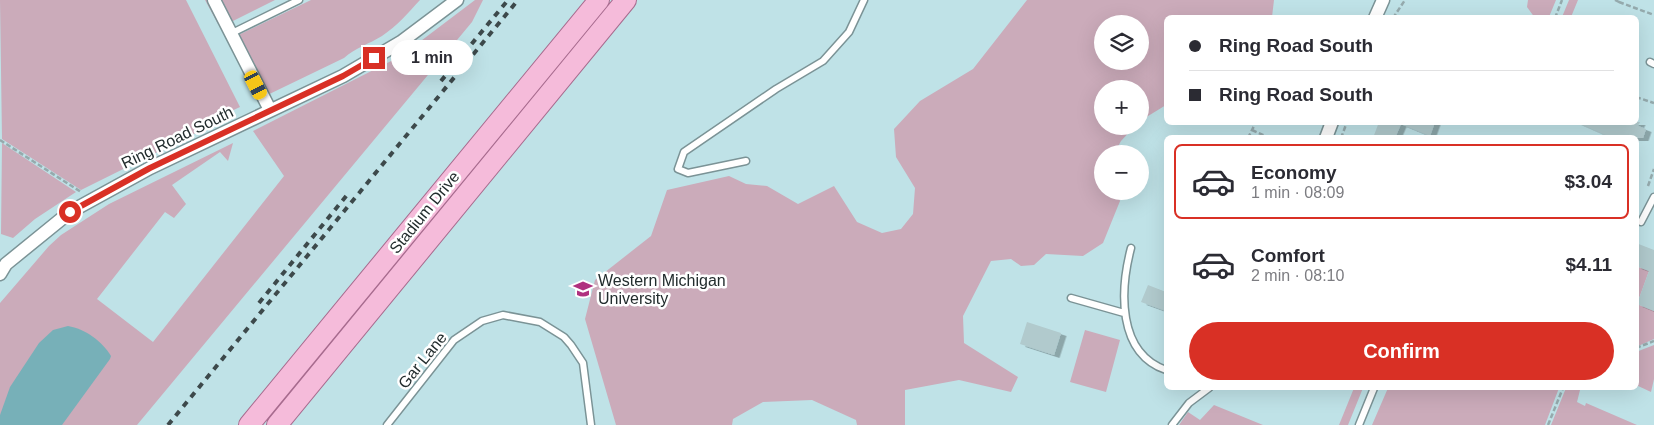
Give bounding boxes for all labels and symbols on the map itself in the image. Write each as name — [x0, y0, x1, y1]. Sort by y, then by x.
callout: 1 min — [392, 40, 474, 76]
route end — [363, 47, 385, 69]
car — [242, 68, 269, 102]
street label: Ring Road South — [119, 103, 236, 172]
street label: Stadium Drive — [386, 168, 463, 257]
route start — [59, 201, 81, 223]
place label: Western Michigan University — [598, 272, 726, 307]
school or university icon: Western Michigan University — [572, 278, 594, 300]
street label: Gar Lane — [395, 329, 450, 392]

